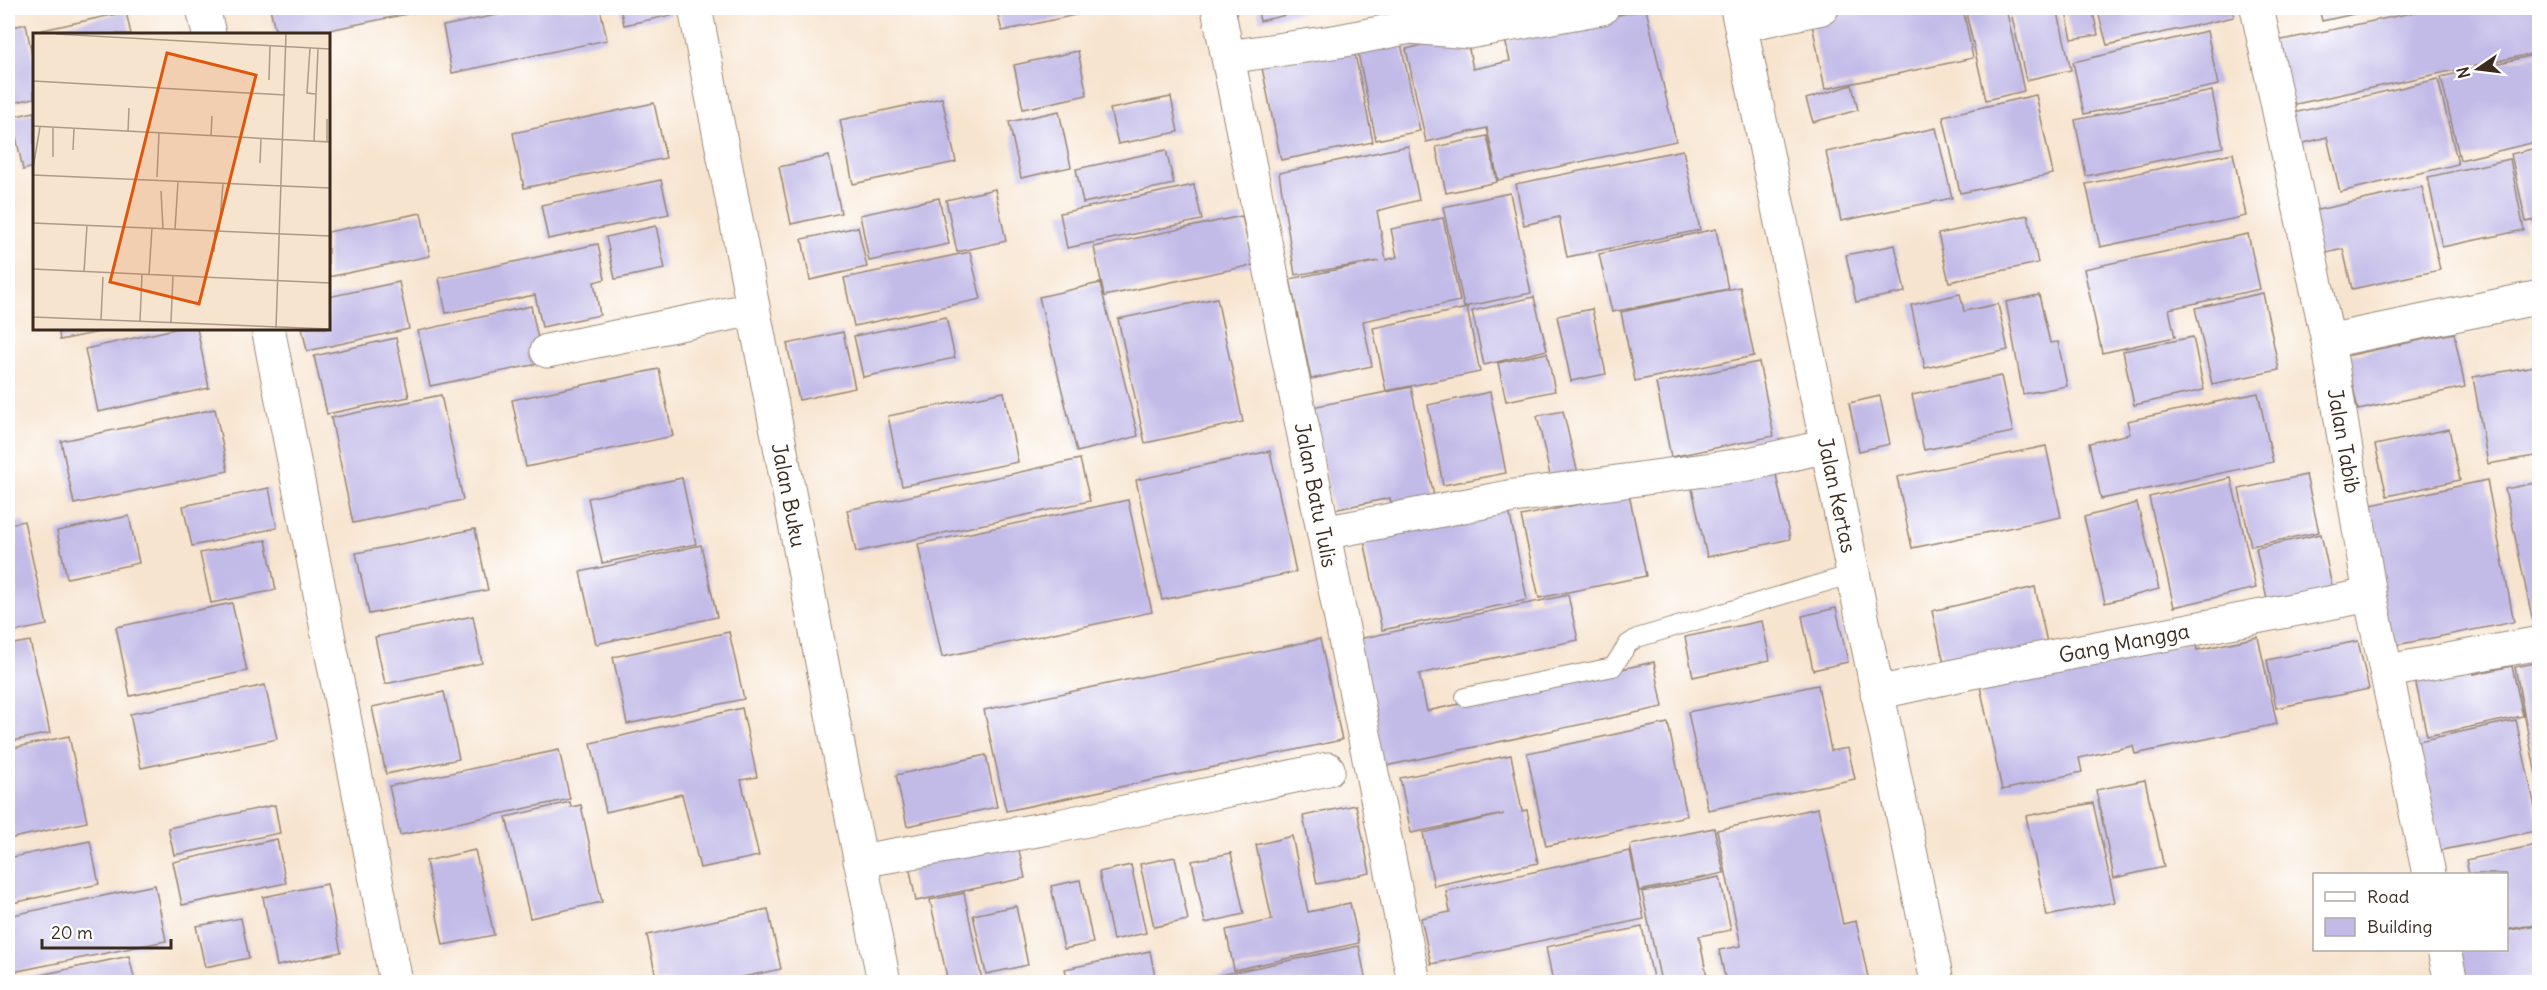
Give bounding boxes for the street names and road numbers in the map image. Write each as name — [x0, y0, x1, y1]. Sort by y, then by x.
street label: Jalan Tabib — [2322, 386, 2366, 496]
street label: Jalan Batu Tulis — [1289, 420, 1343, 570]
street label: Jalan Kertas — [1812, 435, 1862, 555]
street label: Jalan Buku — [766, 441, 812, 549]
street label: Gang Mangga — [2056, 617, 2192, 669]

